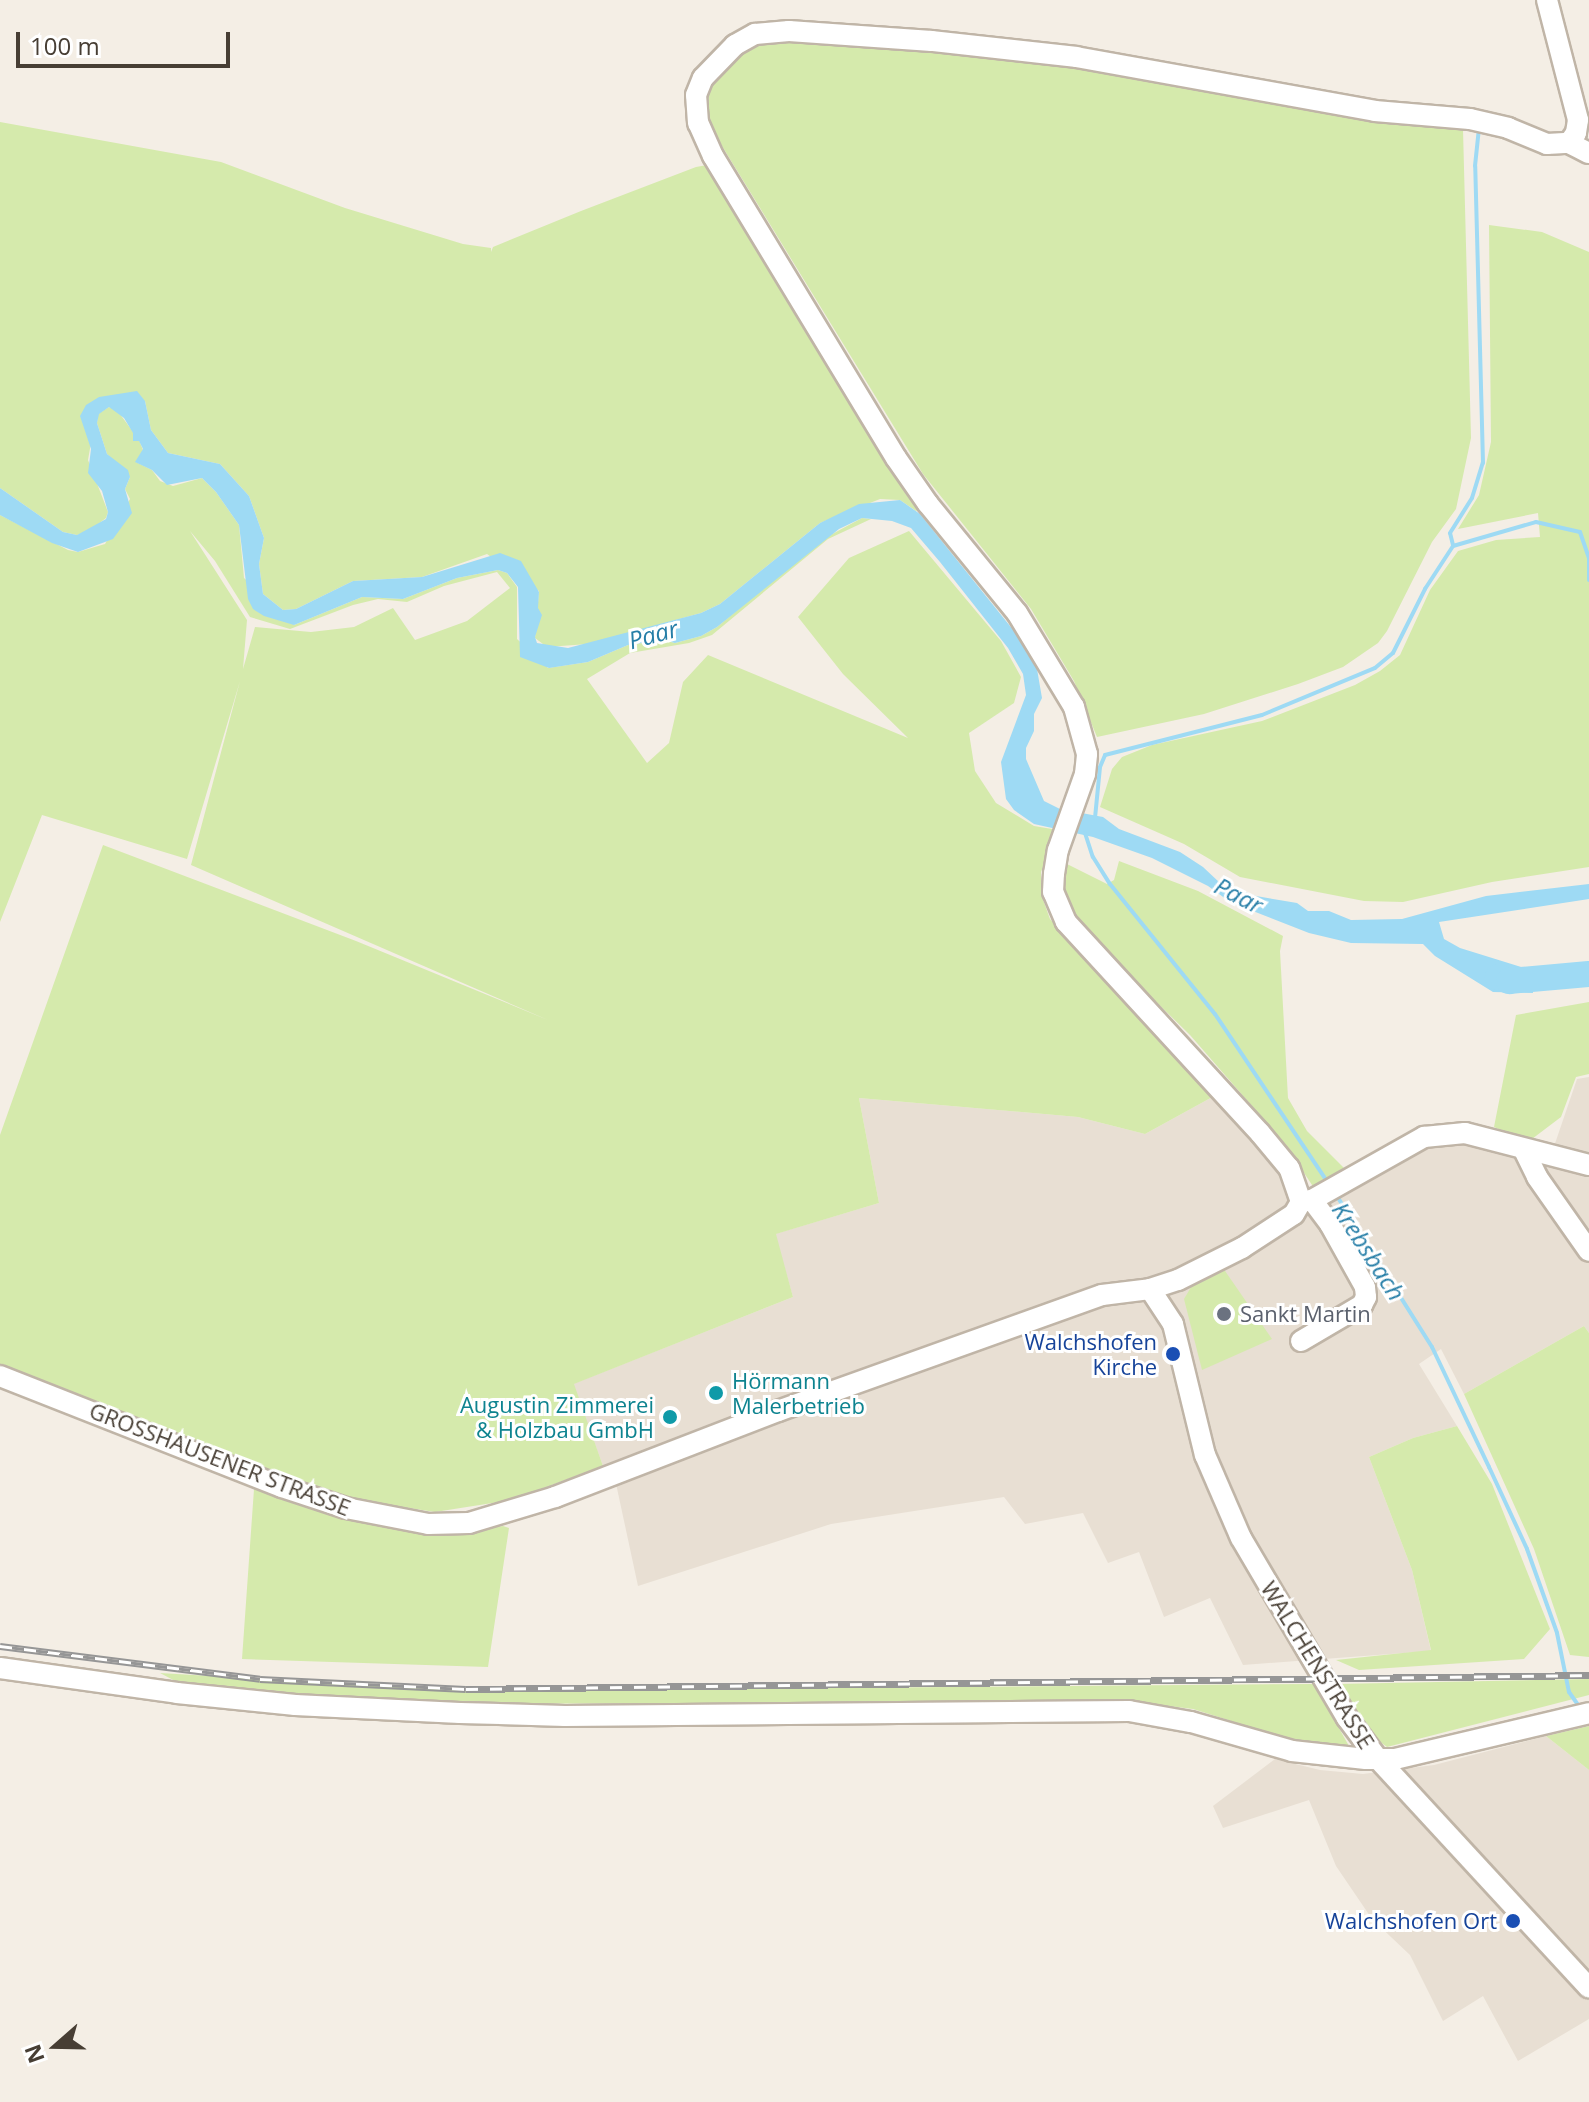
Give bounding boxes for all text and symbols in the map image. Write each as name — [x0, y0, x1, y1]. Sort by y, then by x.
scale bar — [20, 16, 234, 66]
text: 100 m — [30, 29, 100, 62]
water label: Paar — [625, 614, 681, 654]
water label: Paar — [1210, 871, 1268, 919]
water label: Krebsbach — [1327, 1197, 1411, 1305]
place label: Sankt Martin — [1240, 1301, 1371, 1327]
marker: Sankt Martin — [1215, 1305, 1233, 1323]
place label: Walchshofen Kirche — [1024, 1328, 1157, 1380]
marker: Walchshofen Kirche — [1164, 1345, 1182, 1363]
place label: Hörmann Malerbetrieb — [732, 1367, 865, 1418]
marker: Hörmann Malerbetrieb — [707, 1384, 725, 1402]
place label: Augustin Zimmerei & Holzbau GmbH — [460, 1391, 654, 1442]
street label: GROSSHAUSENER STRASSE — [86, 1397, 354, 1521]
marker: Augustin Zimmerei & Holzbau GmbH — [661, 1408, 679, 1426]
street label: WALCHENSTRASSE — [1256, 1576, 1380, 1754]
place label: Walchshofen Ort — [1325, 1908, 1497, 1934]
marker: Walchshofen Ort — [1504, 1912, 1522, 1930]
north arrow — [16, 2006, 96, 2086]
text: N — [16, 2041, 51, 2068]

